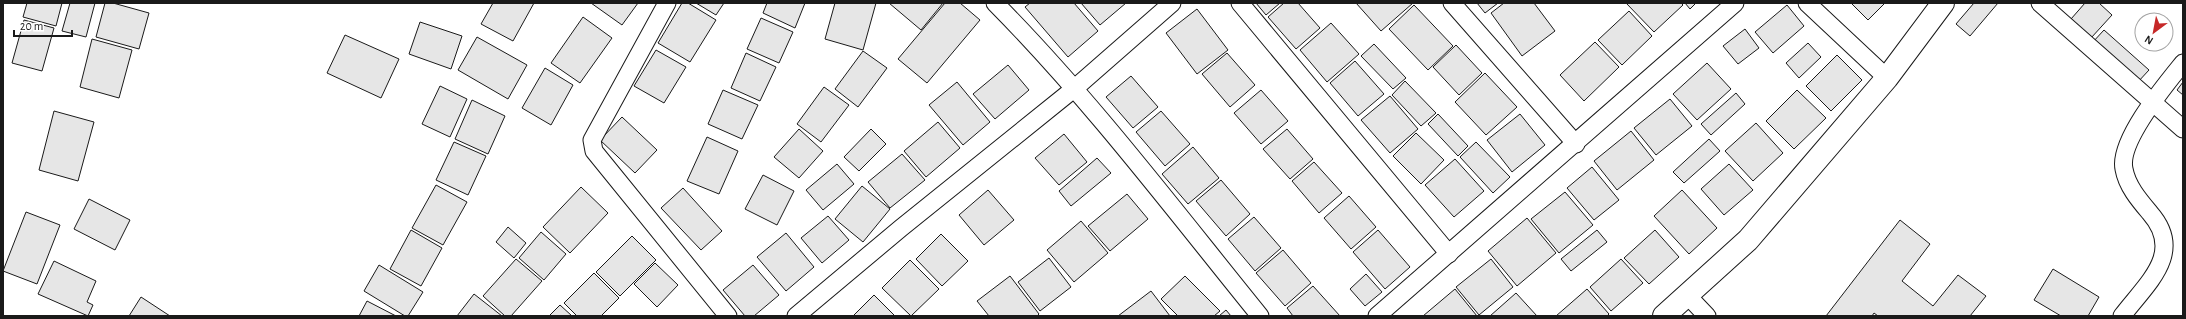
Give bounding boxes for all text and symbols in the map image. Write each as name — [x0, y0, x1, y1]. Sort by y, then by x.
scale bar — [14, 12, 72, 38]
north arrow — [2134, 12, 2174, 52]
text: 20 m — [20, 20, 43, 32]
text: N — [2143, 33, 2155, 47]

